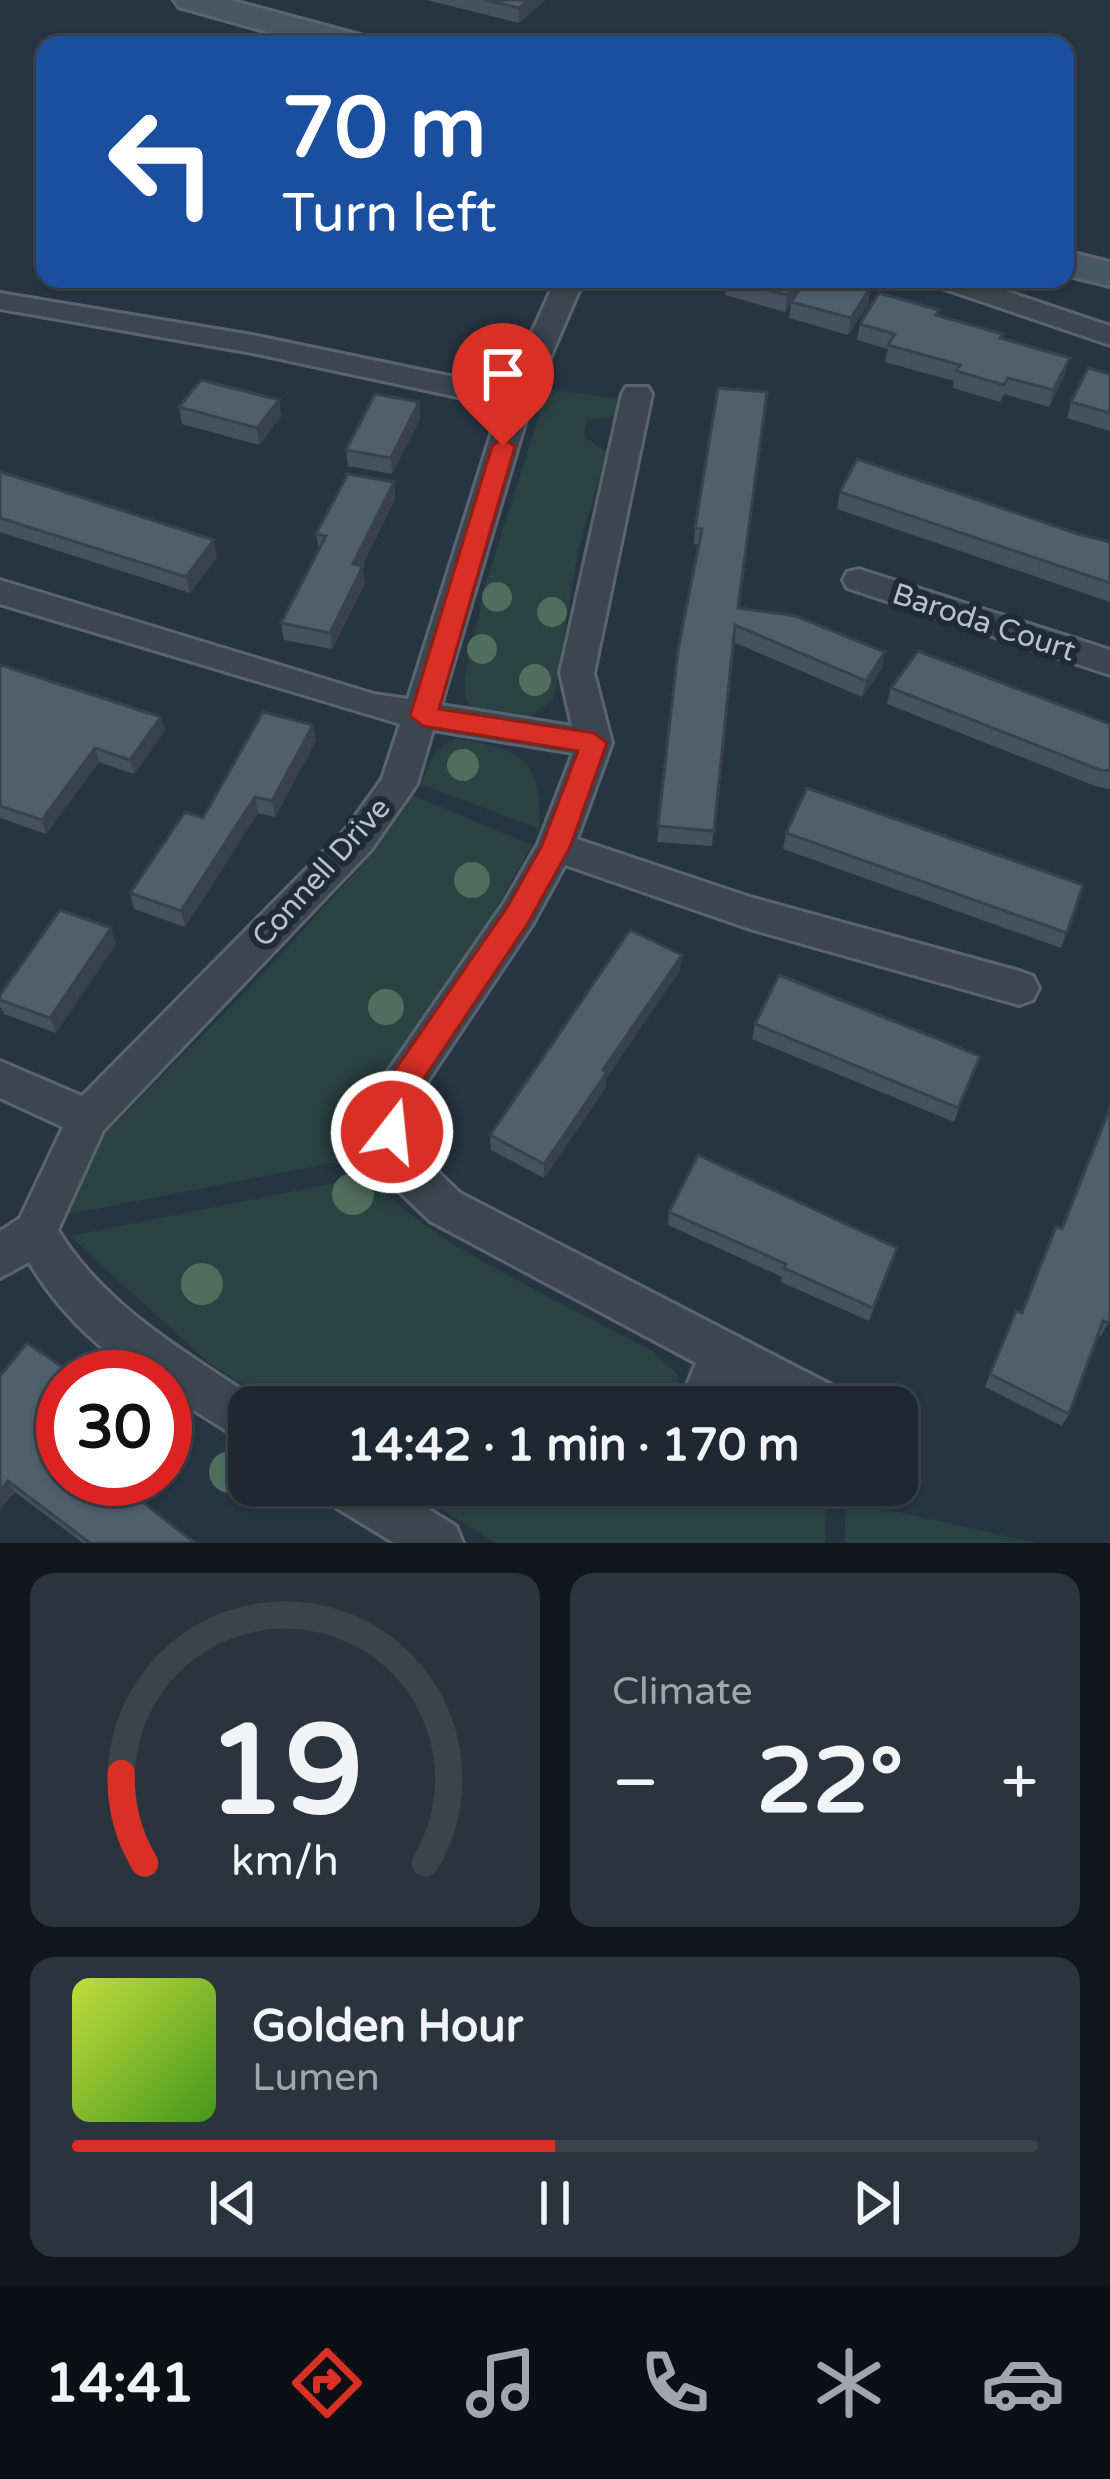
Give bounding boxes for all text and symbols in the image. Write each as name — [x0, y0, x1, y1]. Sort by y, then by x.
text: 70 m — [282, 79, 486, 180]
icon: left — [84, 84, 240, 240]
text: Turn left — [282, 181, 497, 246]
pin — [452, 323, 554, 446]
icon: arrive — [470, 341, 536, 407]
street label: Baroda Court — [888, 575, 1080, 669]
street label: Connell Drive — [244, 790, 398, 955]
position arrow — [329, 1069, 455, 1195]
speed limit sign: 30 — [36, 1350, 192, 1506]
text: 14:42 · 1 min · 170 m — [347, 1419, 799, 1473]
text: Climate — [612, 1668, 752, 1715]
text: 19 — [207, 1697, 363, 1848]
text: 22° — [756, 1728, 903, 1837]
text: − — [612, 1743, 659, 1823]
text: + — [1001, 1743, 1038, 1823]
text: km/h — [231, 1836, 339, 1887]
text: Golden Hour — [252, 2000, 523, 2054]
text: Lumen — [252, 2054, 380, 2101]
icon: previous — [200, 2170, 266, 2236]
icon: pause — [522, 2170, 588, 2236]
icon: next — [844, 2170, 910, 2236]
icon: directions — [285, 2341, 369, 2425]
icon: music — [459, 2341, 543, 2425]
icon: phone — [633, 2341, 717, 2425]
icon: climate — [807, 2341, 891, 2425]
icon: car — [981, 2341, 1065, 2425]
text: 14:41 — [45, 2351, 195, 2416]

